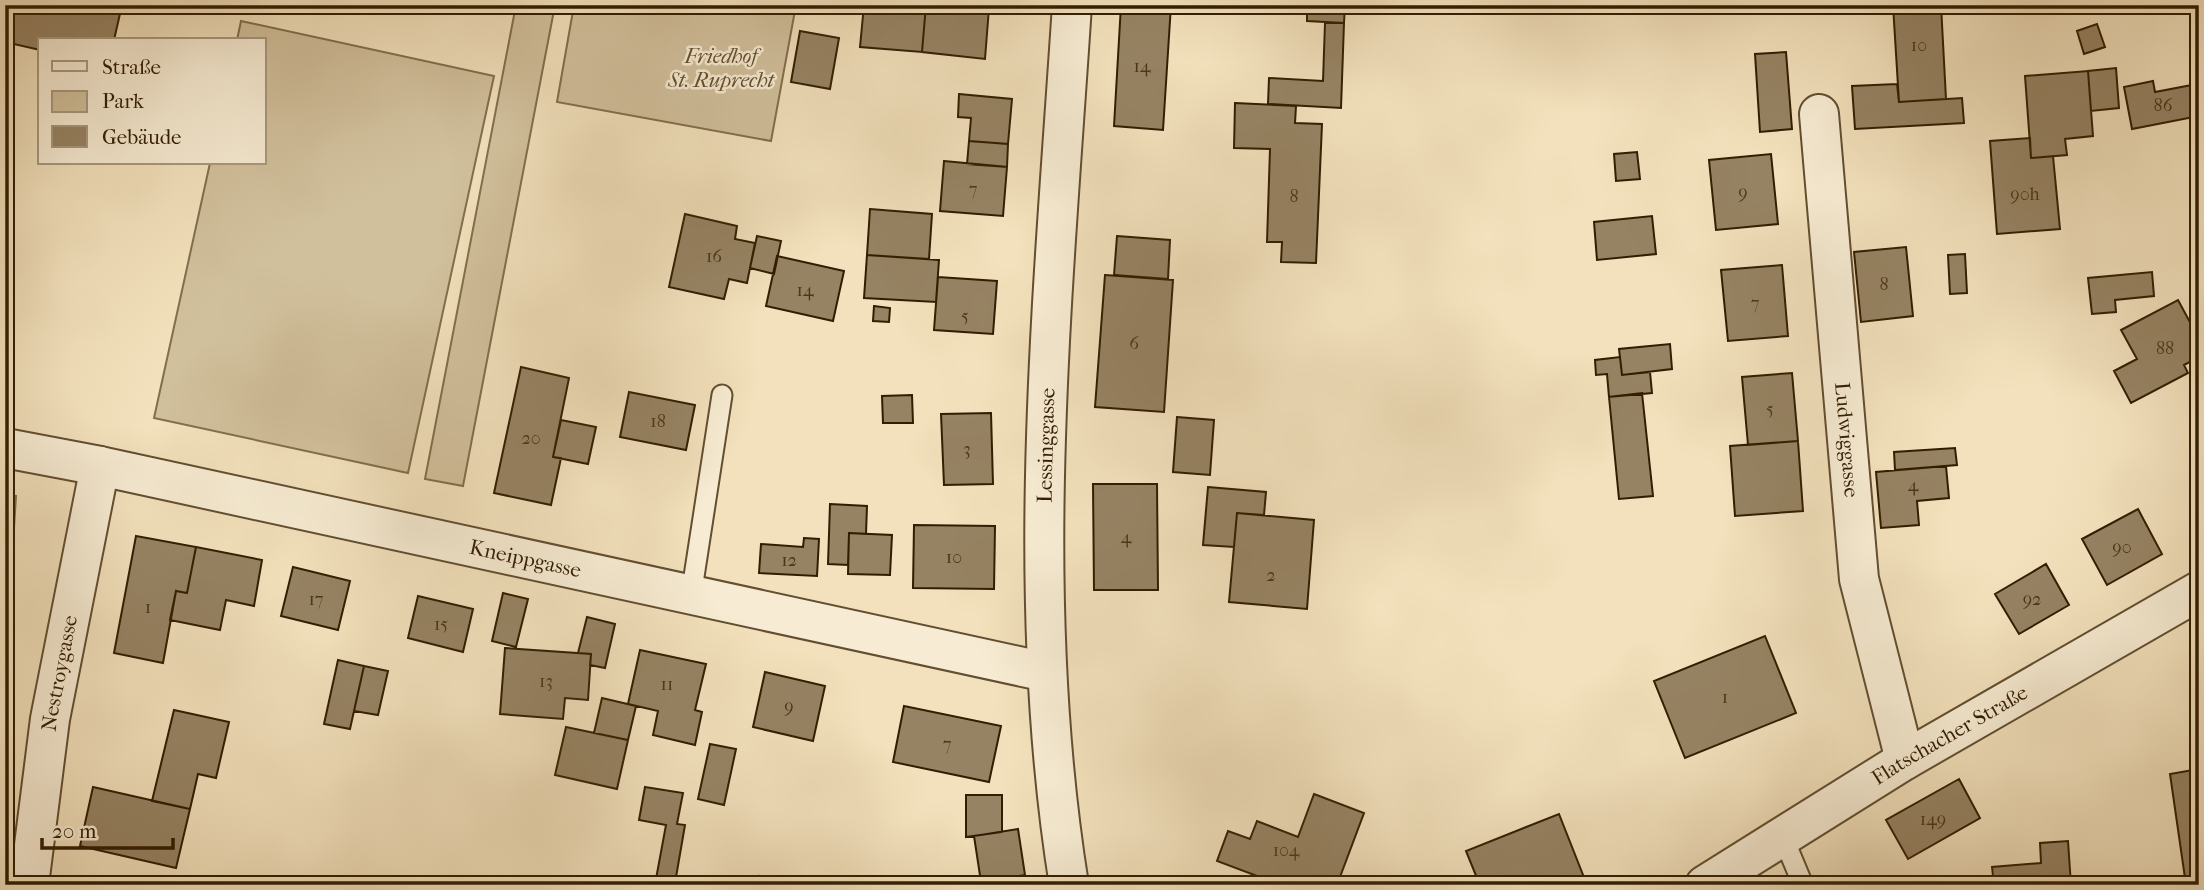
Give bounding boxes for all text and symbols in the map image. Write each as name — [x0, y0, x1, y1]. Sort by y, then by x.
house number: 10 — [1911, 35, 1927, 56]
legend — [38, 38, 266, 164]
park label: Friedhof St. Ruprecht — [667, 44, 776, 92]
text: Straße — [102, 55, 161, 79]
house number: 14 — [1133, 56, 1151, 77]
text: Park — [102, 89, 144, 113]
house number: 86 — [2154, 95, 2173, 116]
text: Gebäude — [102, 125, 182, 149]
house number: 7 — [969, 179, 978, 200]
house number: 9 — [1738, 182, 1748, 203]
house number: 90h — [2010, 184, 2040, 205]
house number: 8 — [1289, 186, 1299, 207]
house number: 16 — [706, 246, 722, 267]
house number: 8 — [1879, 274, 1889, 295]
house number: 14 — [796, 280, 814, 301]
house number: 7 — [1751, 293, 1760, 314]
house number: 5 — [961, 306, 969, 327]
house number: 6 — [1129, 333, 1139, 354]
house number: 88 — [2156, 338, 2174, 359]
street label: Ludwiggasse — [1830, 381, 1864, 498]
street label: Lessinggasse — [1033, 387, 1060, 503]
house number: 5 — [1766, 399, 1774, 420]
house number: 18 — [650, 411, 666, 432]
house number: 20 — [521, 428, 541, 449]
house number: 3 — [963, 439, 971, 460]
house number: 4 — [1908, 475, 1919, 496]
house number: 4 — [1121, 527, 1132, 548]
street label: Kneippgasse — [467, 535, 583, 582]
house number: 90 — [2112, 537, 2132, 558]
house number: 10 — [946, 547, 962, 568]
house number: 12 — [781, 550, 797, 571]
house number: 2 — [1266, 565, 1276, 586]
house number: 17 — [308, 589, 324, 610]
house number: 92 — [2023, 589, 2041, 610]
house number: 1 — [145, 597, 151, 618]
street label: Nestroygasse — [37, 613, 82, 733]
house number: 15 — [434, 614, 448, 635]
house number: 13 — [539, 671, 553, 692]
house number: 11 — [661, 674, 673, 695]
street label: Flatschacher Straße — [1867, 680, 2032, 790]
house number: 1 — [1722, 687, 1728, 708]
house number: 9 — [784, 696, 794, 717]
house number: 7 — [943, 734, 952, 755]
scale bar — [42, 806, 173, 850]
house number: 149 — [1920, 809, 1946, 830]
text: 20 m — [52, 819, 97, 843]
house number: 104 — [1273, 840, 1300, 861]

